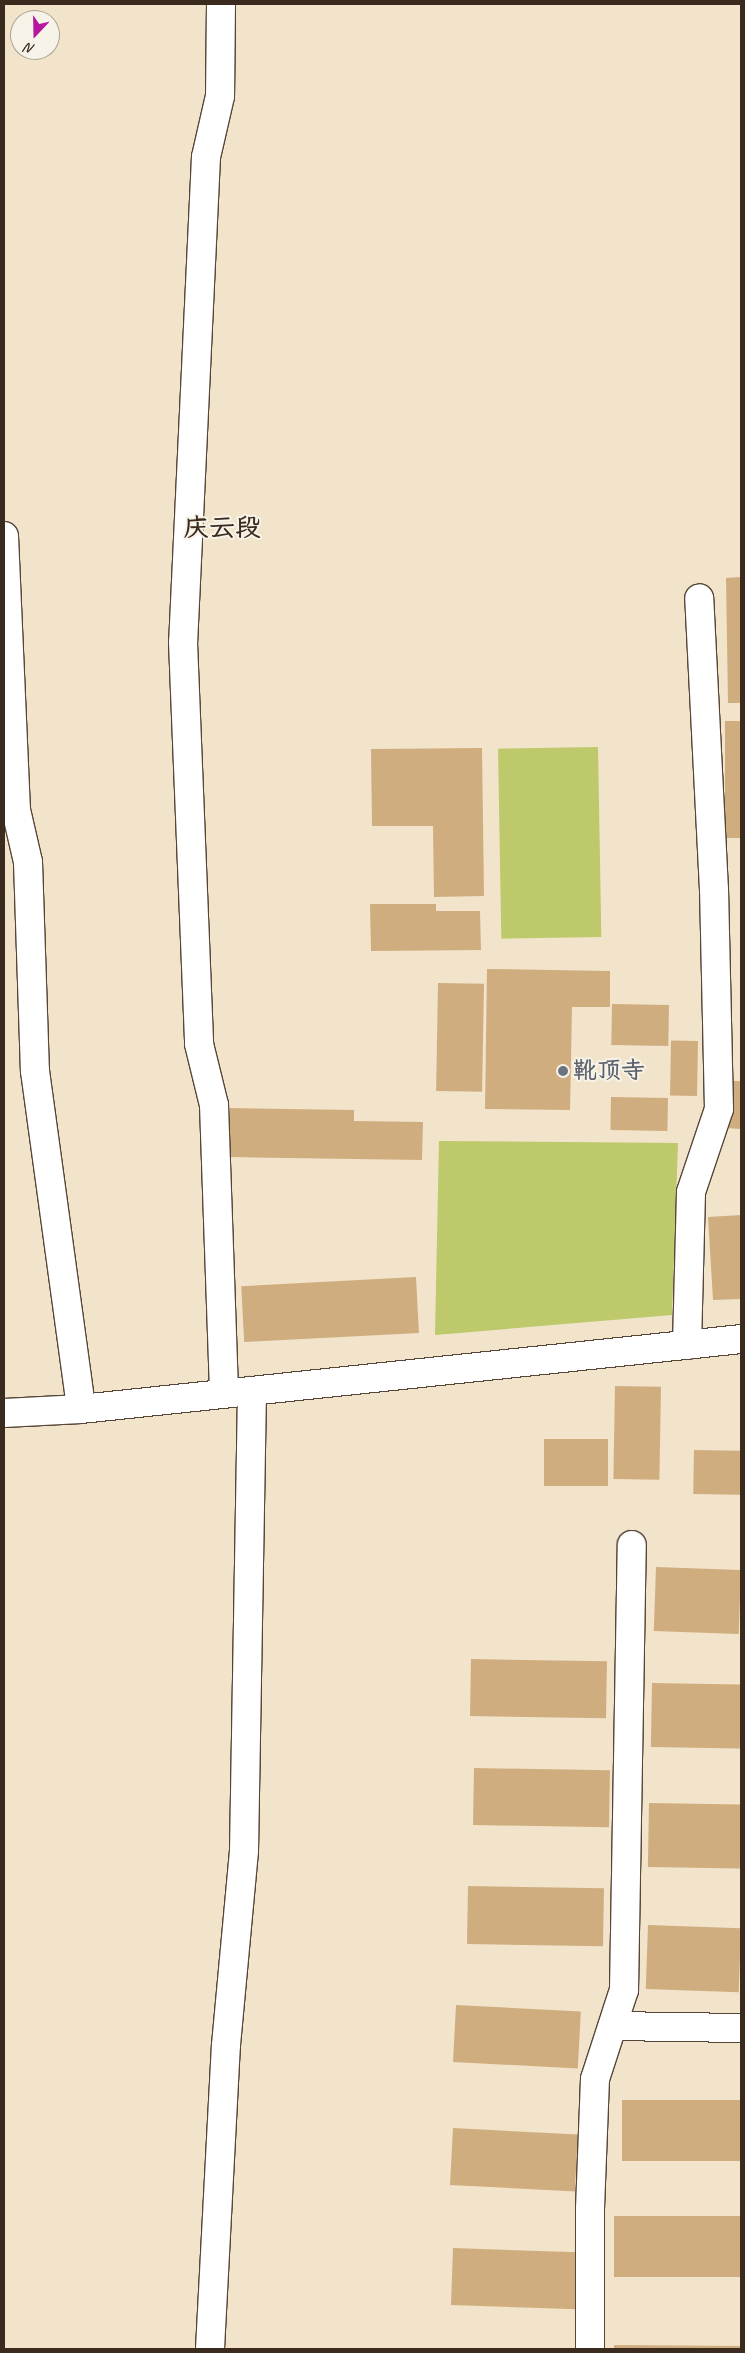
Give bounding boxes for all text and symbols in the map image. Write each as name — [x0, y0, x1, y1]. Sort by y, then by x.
north arrow — [10, 10, 60, 60]
text: N — [23, 39, 37, 58]
district label: 庆云段 — [183, 512, 261, 544]
place label: 靴顶寺 — [573, 1057, 645, 1085]
marker: 靴顶寺 — [557, 1065, 569, 1077]

